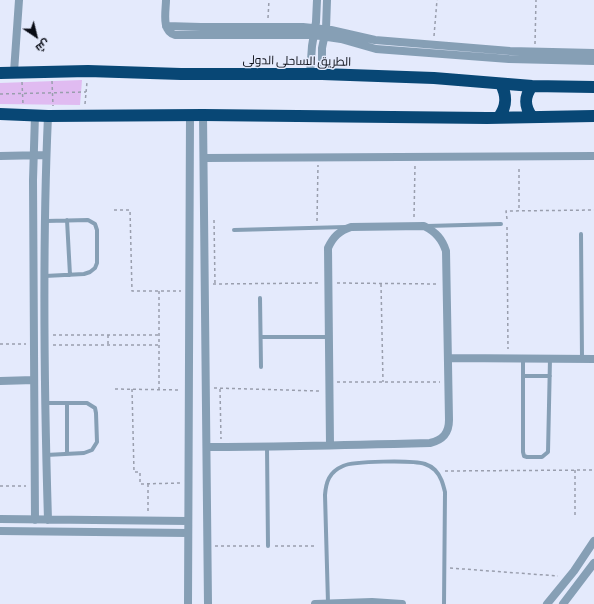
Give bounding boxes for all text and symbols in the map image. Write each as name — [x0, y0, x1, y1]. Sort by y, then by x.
north arrow — [16, 16, 56, 56]
text: ش — [34, 37, 52, 55]
street label: الطريق الساحلى الدولى — [243, 53, 351, 69]

